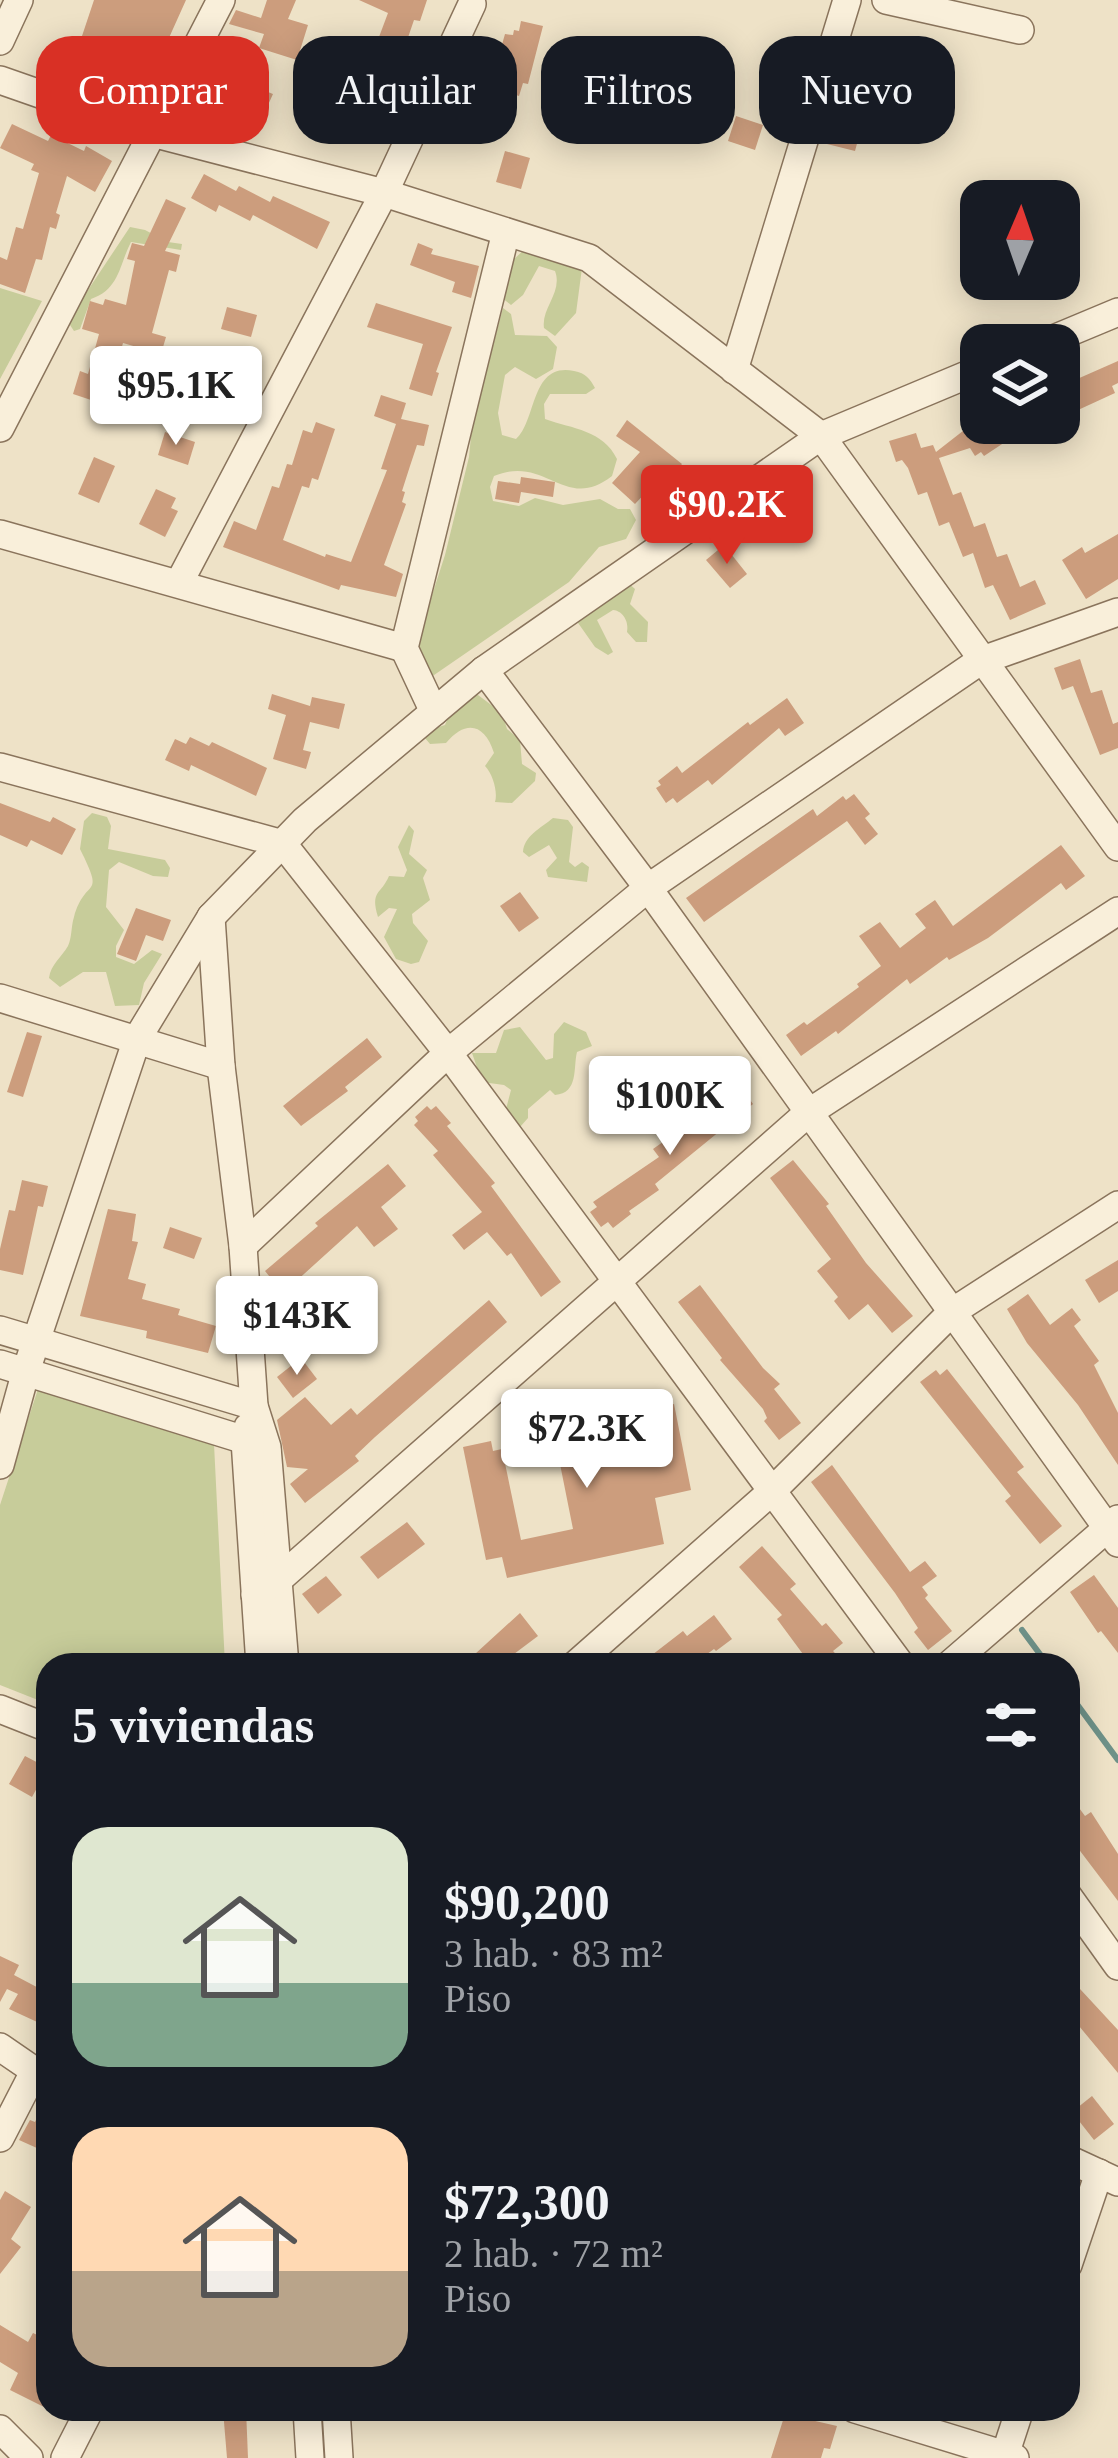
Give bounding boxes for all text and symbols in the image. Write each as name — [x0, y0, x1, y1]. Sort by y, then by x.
chip: Comprar — [36, 36, 269, 144]
chip: Alquilar — [293, 36, 517, 144]
chip: Filtros — [541, 36, 735, 144]
chip: Nuevo — [759, 36, 955, 144]
north arrow — [960, 180, 1080, 300]
map controls — [960, 180, 1080, 444]
button: layers — [960, 324, 1080, 444]
pin: $95.1K — [78, 346, 274, 448]
text: $95.1K — [117, 363, 235, 406]
pin: $90.2K — [629, 465, 825, 567]
text: $90.2K — [668, 482, 786, 525]
pin: $100K — [586, 1056, 754, 1158]
text: $100K — [616, 1073, 724, 1116]
pin: $143K — [213, 1276, 381, 1378]
text: $143K — [243, 1293, 351, 1336]
pin: $72.3K — [489, 1389, 685, 1491]
text: $72.3K — [528, 1406, 646, 1449]
icon: filters — [978, 1692, 1044, 1758]
text: 5 viviendas — [72, 1697, 314, 1753]
text: $90,200 — [444, 1874, 610, 1930]
icon: home — [168, 1875, 312, 2019]
text: 3 hab. · 83 m² — [444, 1932, 663, 1975]
text: Piso — [444, 1977, 511, 2020]
text: $72,300 — [444, 2174, 610, 2230]
icon: home — [168, 2175, 312, 2319]
text: 2 hab. · 72 m² — [444, 2232, 663, 2275]
text: Piso — [444, 2277, 511, 2320]

